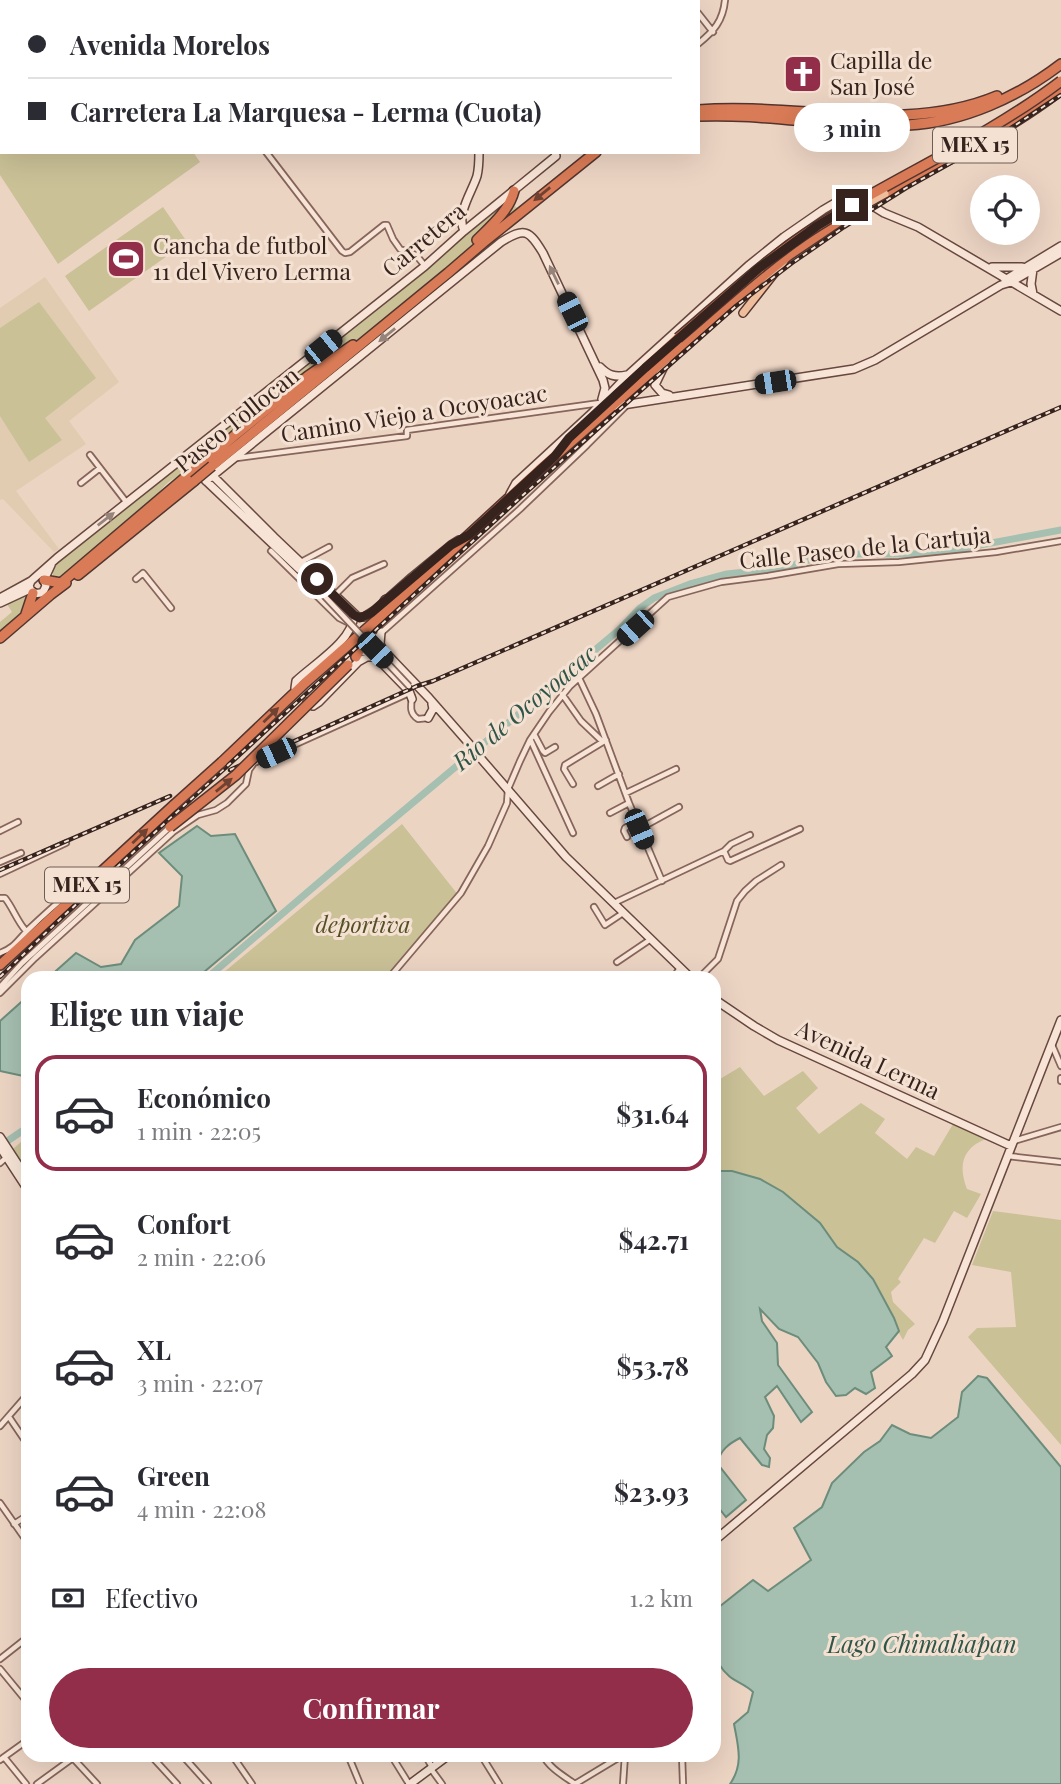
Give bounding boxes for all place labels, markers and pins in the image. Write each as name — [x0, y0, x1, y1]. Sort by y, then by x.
place label: Capilla de San José — [830, 44, 932, 101]
church icon: Capilla de San José — [782, 53, 824, 95]
place label: Cancha de futbol 11 del Vivero Lerma — [153, 229, 351, 286]
sports icon: Cancha de futbol 11 del Vivero Lerma — [105, 238, 147, 280]

